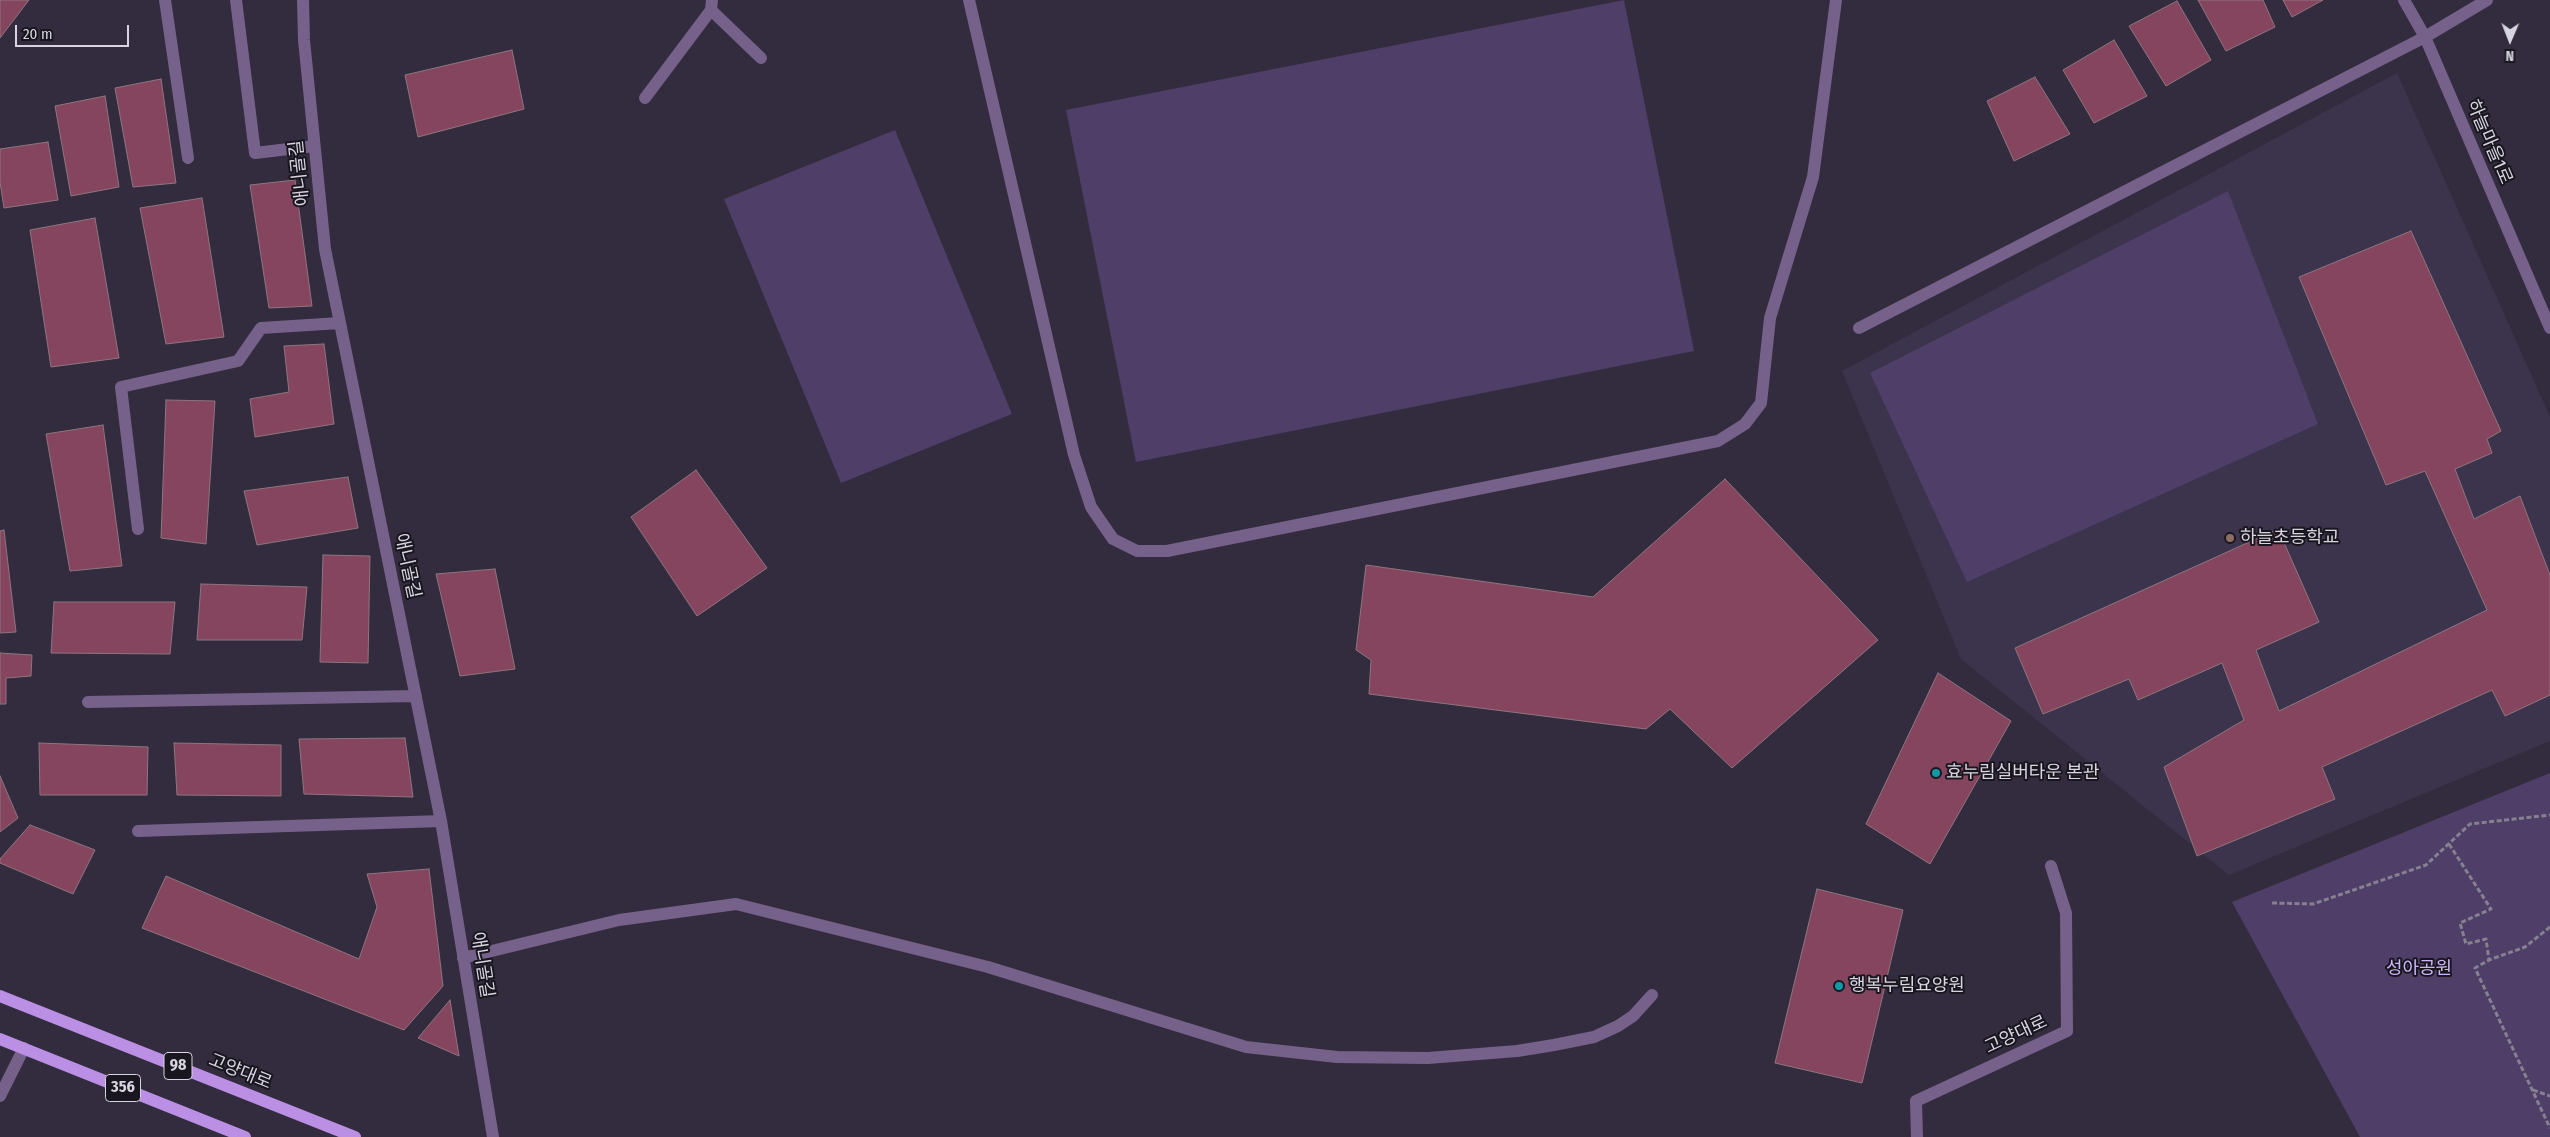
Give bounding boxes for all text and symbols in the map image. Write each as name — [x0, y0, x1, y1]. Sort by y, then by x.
scale bar — [18, 15, 131, 47]
north arrow — [2485, 15, 2535, 65]
text: 20 m — [23, 25, 53, 43]
text: N — [2505, 47, 2514, 64]
street label: 하늘마을1로 — [2462, 96, 2516, 188]
street label: 애니골길 — [286, 139, 314, 207]
place label: 하늘초등학교 — [2240, 527, 2339, 549]
street label: 애니골길 — [390, 531, 424, 601]
marker: 하늘초등학교 — [2224, 532, 2236, 544]
place label: 효누림실버타운 본관 — [1946, 762, 2099, 784]
marker: 효누림실버타운 본관 — [1930, 767, 1942, 779]
street label: 애니골길 — [466, 931, 498, 999]
park label: 성아공원 — [2386, 958, 2452, 980]
place label: 행복누림요양원 — [1849, 975, 1965, 997]
marker: 행복누림요양원 — [1833, 980, 1845, 992]
street label: 고양대로 — [1981, 1011, 2051, 1059]
street label: 고양대로 — [205, 1050, 275, 1094]
road number: 98 — [164, 1052, 192, 1080]
road number: 356 — [106, 1074, 140, 1102]

